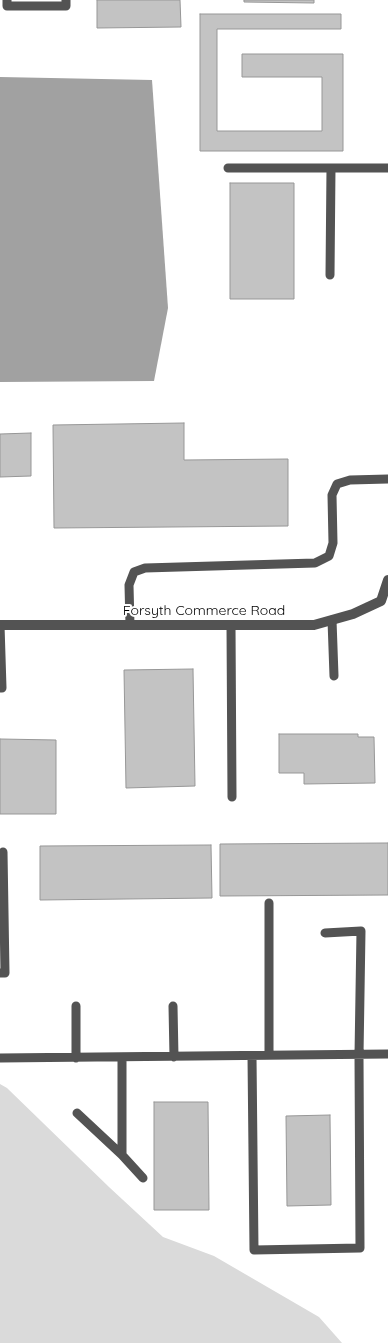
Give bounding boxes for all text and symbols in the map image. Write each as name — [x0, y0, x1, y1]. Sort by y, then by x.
street label: Forsyth Commerce Road — [123, 603, 285, 619]

